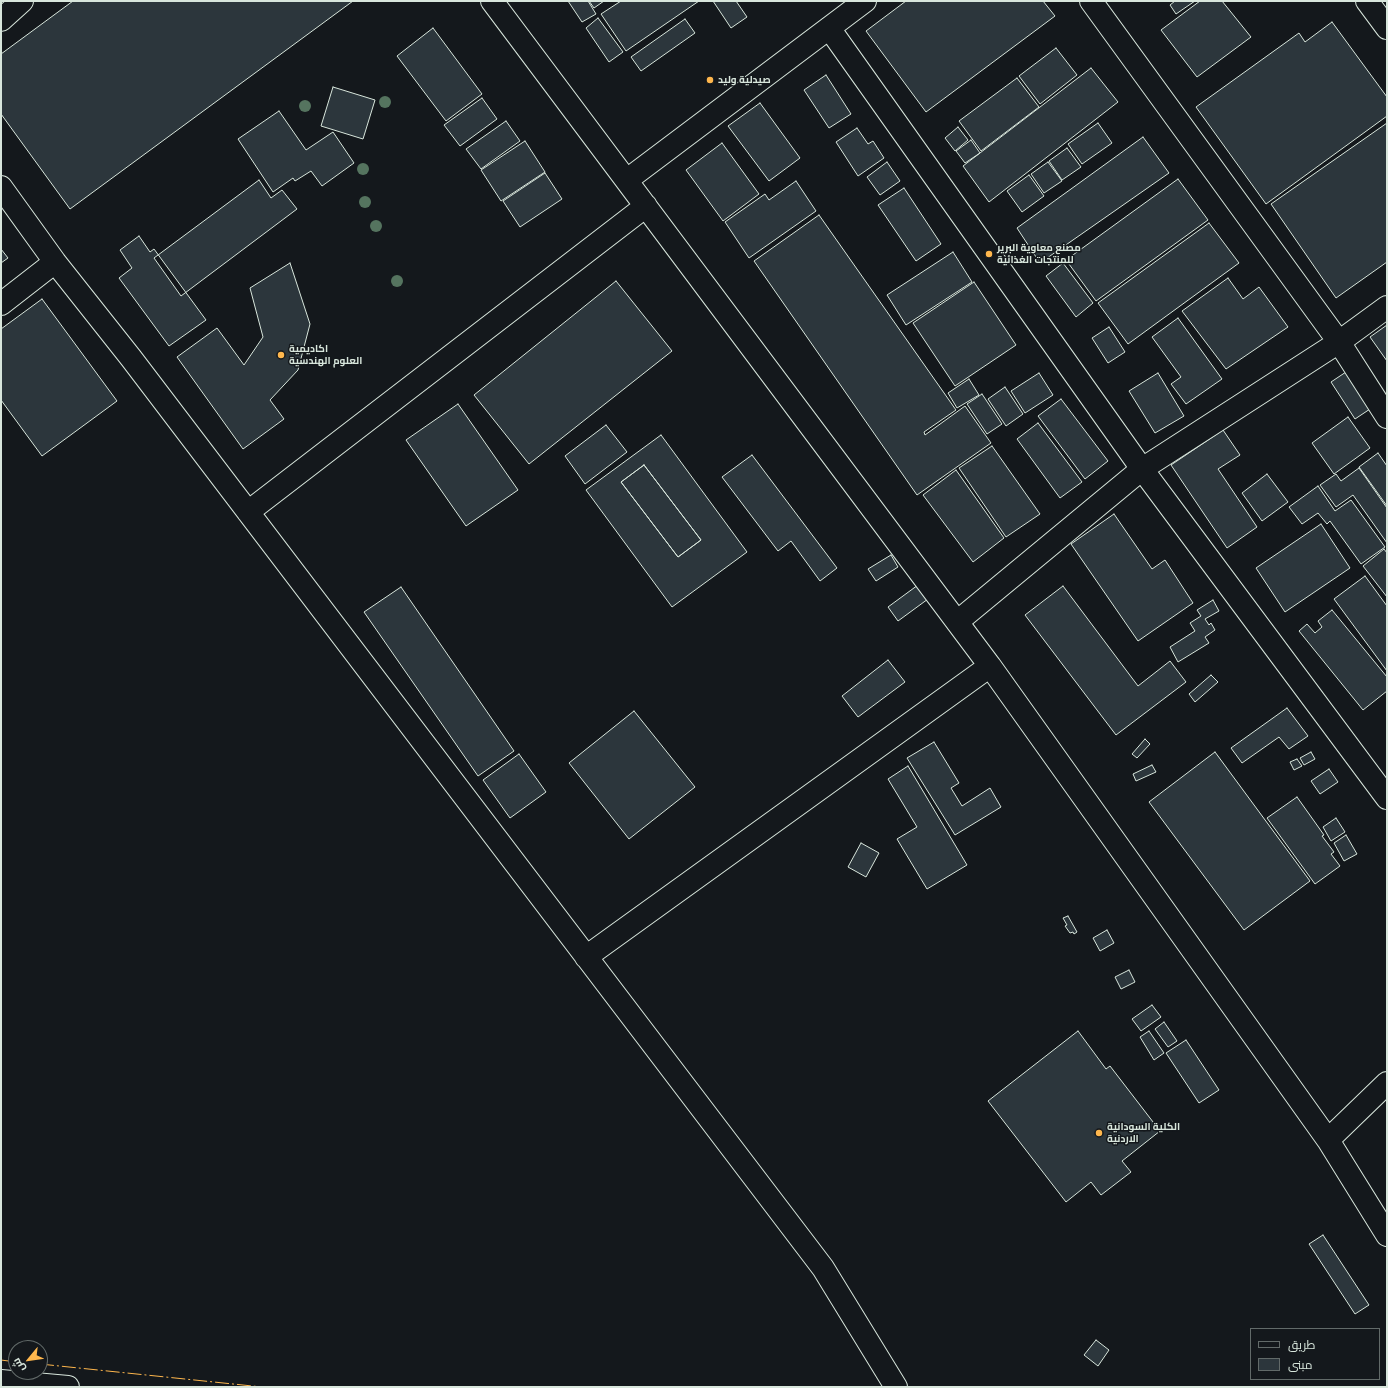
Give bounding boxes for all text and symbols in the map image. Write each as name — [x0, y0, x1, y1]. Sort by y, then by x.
place label: صيدلية وليد — [718, 74, 771, 86]
marker: صيدلية وليد — [705, 75, 715, 85]
place label: مصنع معاوية البرير للمنتجات الغذائية — [997, 242, 1081, 266]
marker: مصنع معاوية البرير للمنتجات الغذائية — [984, 249, 994, 259]
place label: اكاديمية العلوم الهندسية — [289, 343, 362, 366]
marker: اكاديمية العلوم الهندسية — [276, 350, 286, 360]
place label: الكلية السودانية الاردنية — [1107, 1121, 1180, 1144]
marker: الكلية السودانية الاردنية — [1094, 1128, 1104, 1138]
legend — [1250, 1328, 1380, 1380]
text: طريق — [1288, 1337, 1315, 1352]
north arrow — [8, 1340, 48, 1380]
text: ش — [9, 1356, 28, 1375]
text: مبنى — [1288, 1357, 1313, 1372]

